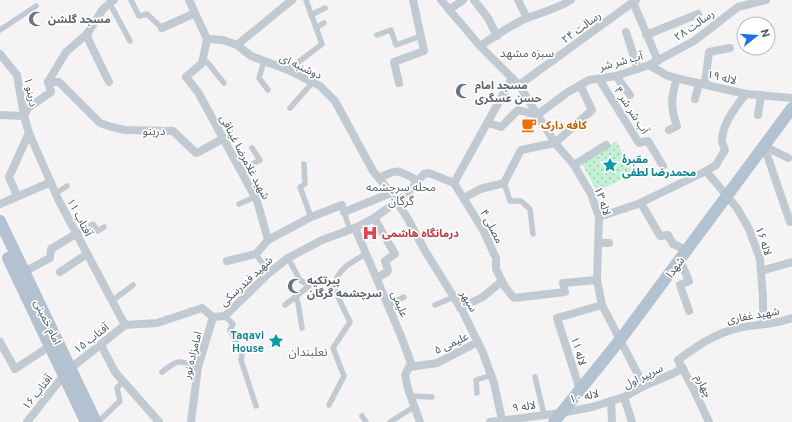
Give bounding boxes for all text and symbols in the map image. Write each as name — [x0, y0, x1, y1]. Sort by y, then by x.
street label: ۲۸ رسالت — [672, 7, 717, 45]
street label: ۲۴ رسالت — [559, 9, 604, 47]
mosque icon: مسجد گلشن — [27, 10, 45, 28]
place label: مسجد گلشن — [48, 13, 111, 27]
north arrow — [736, 16, 776, 56]
text: N — [757, 28, 772, 39]
district label: سبزه مشهد — [500, 46, 554, 62]
street label: آب شر شر — [597, 49, 645, 75]
street label: دوشنبه ای — [277, 51, 324, 83]
street label: ۱۹ لاله — [706, 68, 738, 88]
street label: دربنو ۱ — [20, 76, 40, 108]
place label: مسجد امام حسن عسگری — [475, 79, 542, 106]
mosque icon: مسجد امام حسن عسگری — [454, 82, 472, 100]
street label: ۴ آب شر شر — [611, 84, 652, 137]
street label: شهید غلامرضا غیناقی — [216, 113, 273, 203]
cafe icon: کافه دارک — [520, 116, 538, 134]
place label: کافه دارک — [541, 119, 588, 133]
district label: دربنو — [143, 124, 166, 140]
place label: مقبرهٔ محمدرضا لطفی — [622, 153, 696, 180]
place icon: مقبرهٔ محمدرضا لطفی — [601, 156, 619, 174]
district label: محله سرچشمه گرگان — [366, 180, 436, 210]
street label: لاله ۱۳ — [591, 185, 614, 218]
street label: آفتاب ۱۱ — [63, 196, 95, 240]
street label: ۴ مصلی — [476, 207, 506, 246]
hospital icon: درمانگاه هاشمی — [361, 224, 379, 242]
street label: لاله ۱۶ — [752, 225, 775, 258]
place label: درمانگاه هاشمی — [382, 227, 459, 241]
street label: شهید فندرسکی — [217, 253, 276, 310]
street label: شهدا — [663, 254, 688, 281]
place label: پیرتکیه سرچشمه گرگان — [307, 274, 382, 301]
mosque icon: پیرتکیه سرچشمه گرگان — [286, 277, 304, 295]
street label: سپهر — [456, 287, 480, 315]
street label: علیمی — [387, 289, 411, 320]
street label: امام خمینی — [30, 298, 64, 347]
street label: شهید غفاری — [726, 304, 781, 328]
street label: آفتاب ۱۵ — [71, 320, 113, 357]
place label: Taqavi House — [230, 329, 264, 356]
street label: امامزاده نور — [180, 330, 206, 381]
street label: ۵ علیمی — [432, 330, 471, 358]
place icon: Taqavi House — [267, 332, 285, 350]
street label: ۱۱ لاله — [567, 335, 589, 368]
district label: نعلبندان — [289, 345, 327, 361]
street label: سرپیر اول — [621, 361, 666, 393]
street label: آفتاب ۱۶ — [20, 372, 56, 413]
street label: چهارم — [691, 372, 715, 401]
street label: لاله ۱۰ — [568, 387, 600, 407]
street label: ۹ لاله — [512, 399, 537, 415]

